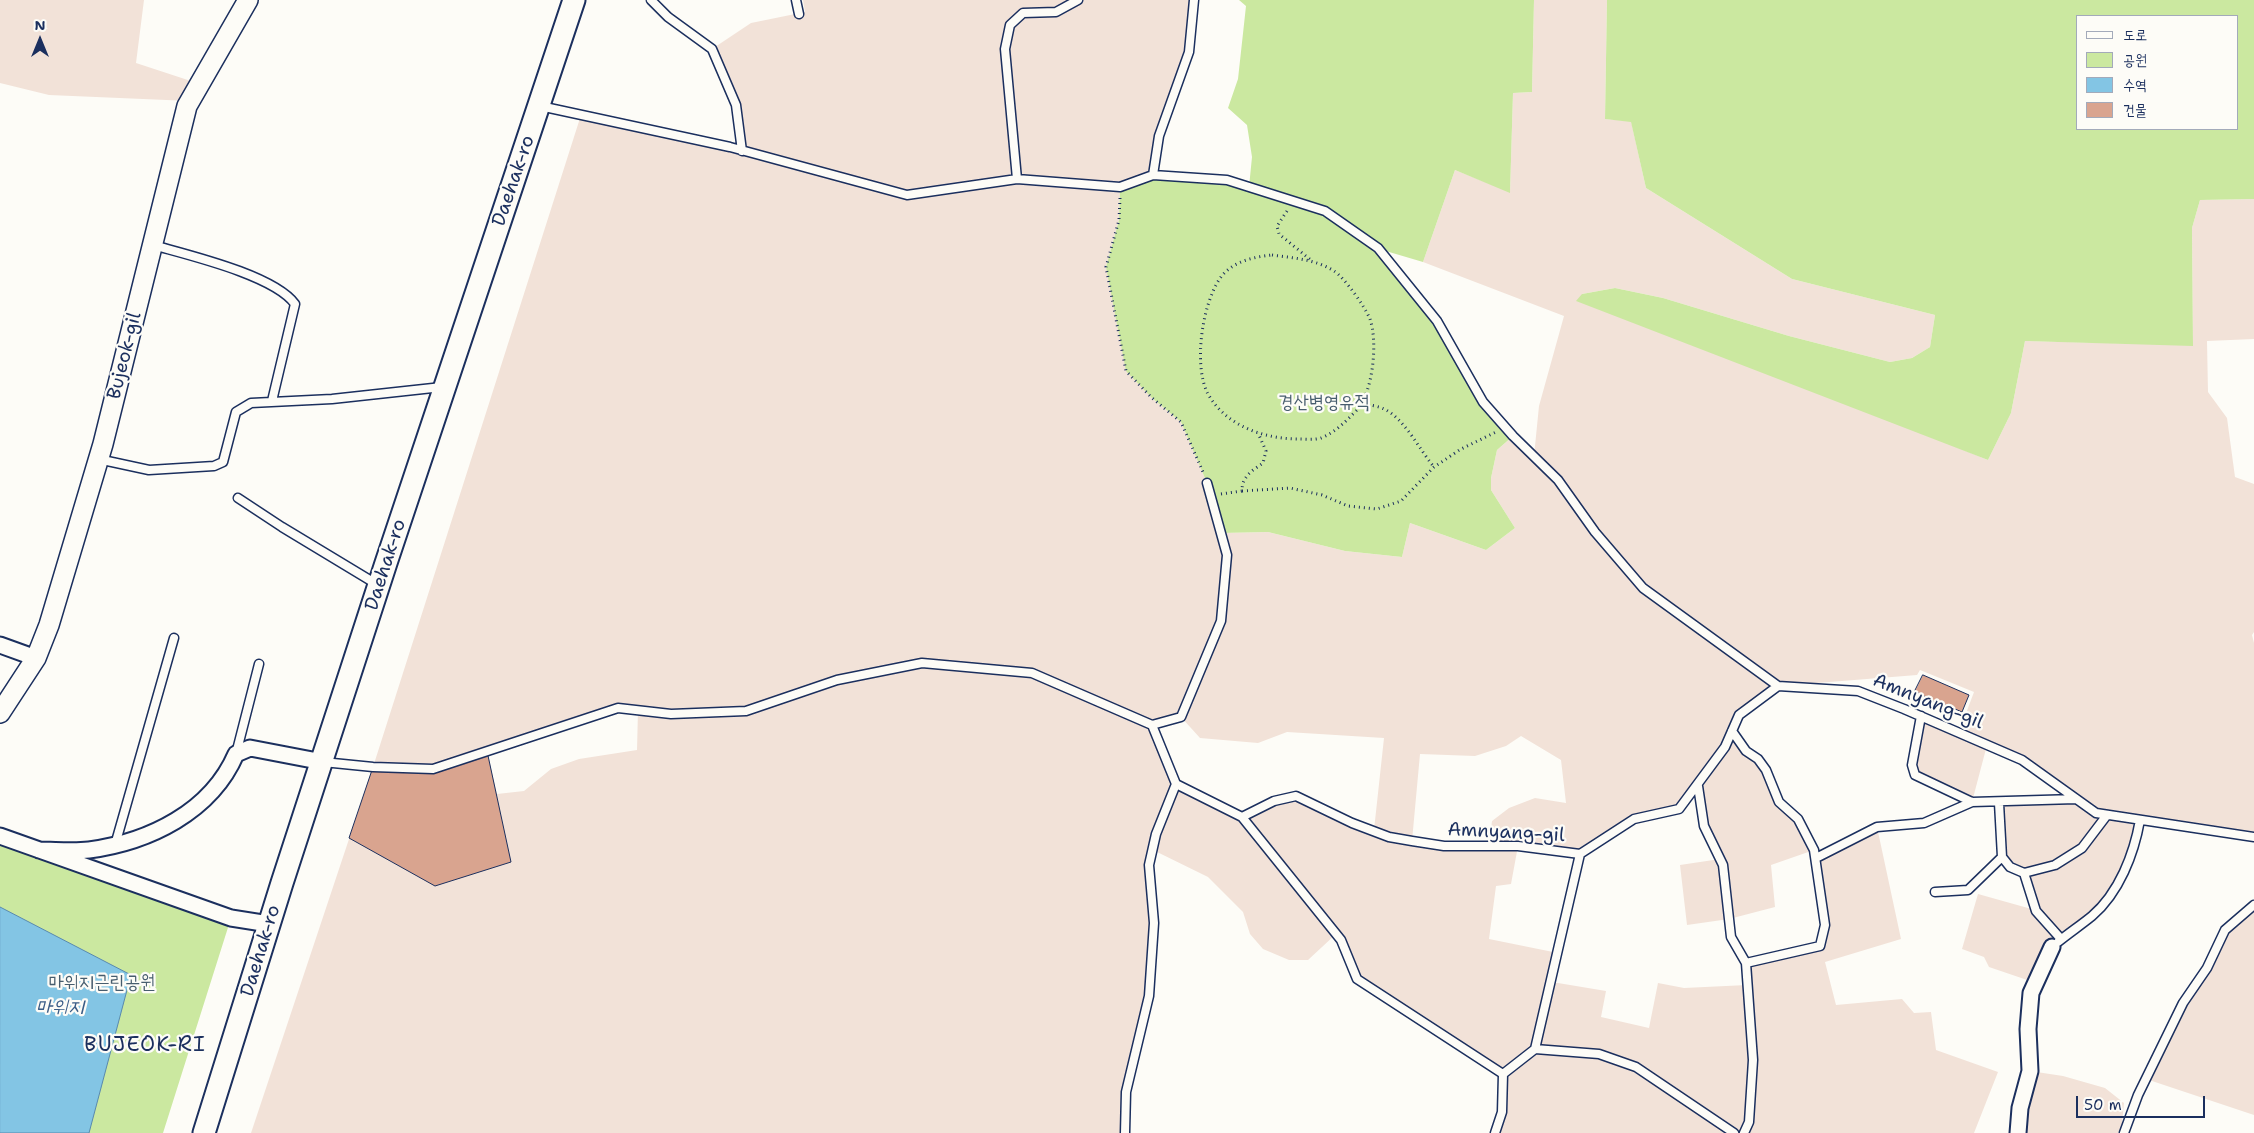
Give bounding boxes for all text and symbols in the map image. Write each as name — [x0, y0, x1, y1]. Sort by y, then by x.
north arrow — [15, 15, 65, 65]
legend — [2076, 15, 2239, 130]
text: N — [34, 16, 46, 34]
text: 도로 — [2123, 25, 2147, 45]
text: 공원 — [2123, 50, 2147, 70]
text: 수역 — [2123, 75, 2147, 95]
text: 건물 — [2123, 100, 2147, 120]
street label: Daehak-ro — [488, 133, 540, 229]
street label: Bujeok-gil — [103, 310, 147, 402]
park label: 경산병영유적 — [1278, 392, 1370, 414]
street label: Daehak-ro — [361, 517, 411, 613]
street label: Amnyang-gil — [1869, 669, 1987, 735]
street label: Amnyang-gil — [1447, 819, 1565, 847]
street label: Daehak-ro — [236, 903, 286, 999]
park label: 마위지근린공원 — [48, 972, 156, 994]
water label: 마위지 — [36, 996, 84, 1020]
district label: BUJEOK-RI — [83, 1033, 207, 1059]
scale bar — [2079, 1086, 2208, 1118]
text: 50 m — [2084, 1095, 2122, 1115]

